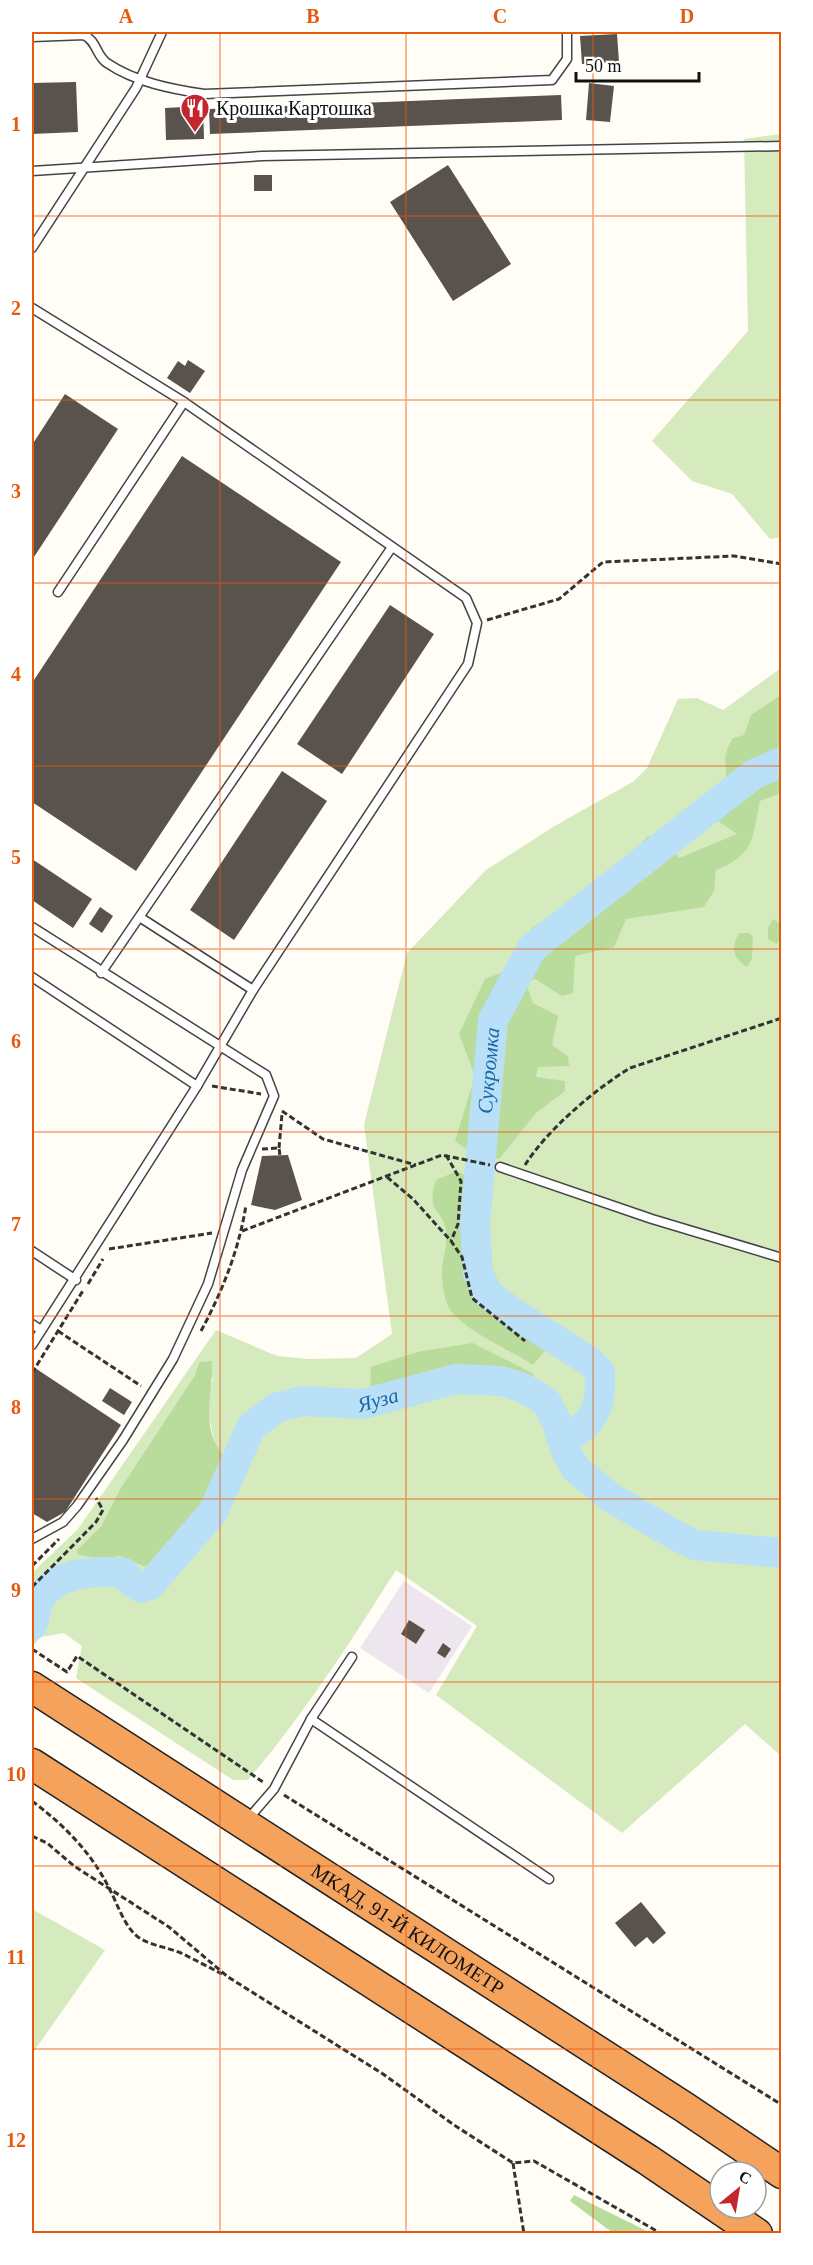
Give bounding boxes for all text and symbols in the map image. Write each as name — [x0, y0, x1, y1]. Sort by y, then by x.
text: A — [119, 5, 134, 27]
text: B — [306, 5, 320, 27]
text: C — [493, 5, 507, 27]
text: D — [680, 5, 694, 27]
scale bar — [576, 45, 699, 83]
text: 50 m — [585, 56, 622, 76]
restaurant icon: Крошка Картошка — [179, 92, 211, 134]
place label: Крошка Картошка — [216, 97, 372, 120]
text: 1 — [11, 113, 21, 135]
text: 2 — [11, 297, 21, 319]
text: 3 — [11, 480, 21, 502]
text: 4 — [11, 663, 21, 685]
text: 5 — [11, 846, 21, 868]
water label: Сукромка — [473, 1026, 504, 1115]
text: 6 — [11, 1030, 21, 1052]
text: 7 — [11, 1213, 21, 1235]
water label: Яуза — [354, 1383, 401, 1417]
text: 8 — [11, 1396, 21, 1418]
text: 9 — [11, 1579, 21, 1601]
text: 10 — [6, 1763, 26, 1785]
street label: МКАД, 91-Й КИЛОМЕТР — [307, 1859, 508, 1999]
text: 11 — [7, 1946, 25, 1968]
text: 12 — [6, 2129, 26, 2151]
north arrow — [708, 2160, 768, 2220]
text: С — [736, 2167, 755, 2188]

